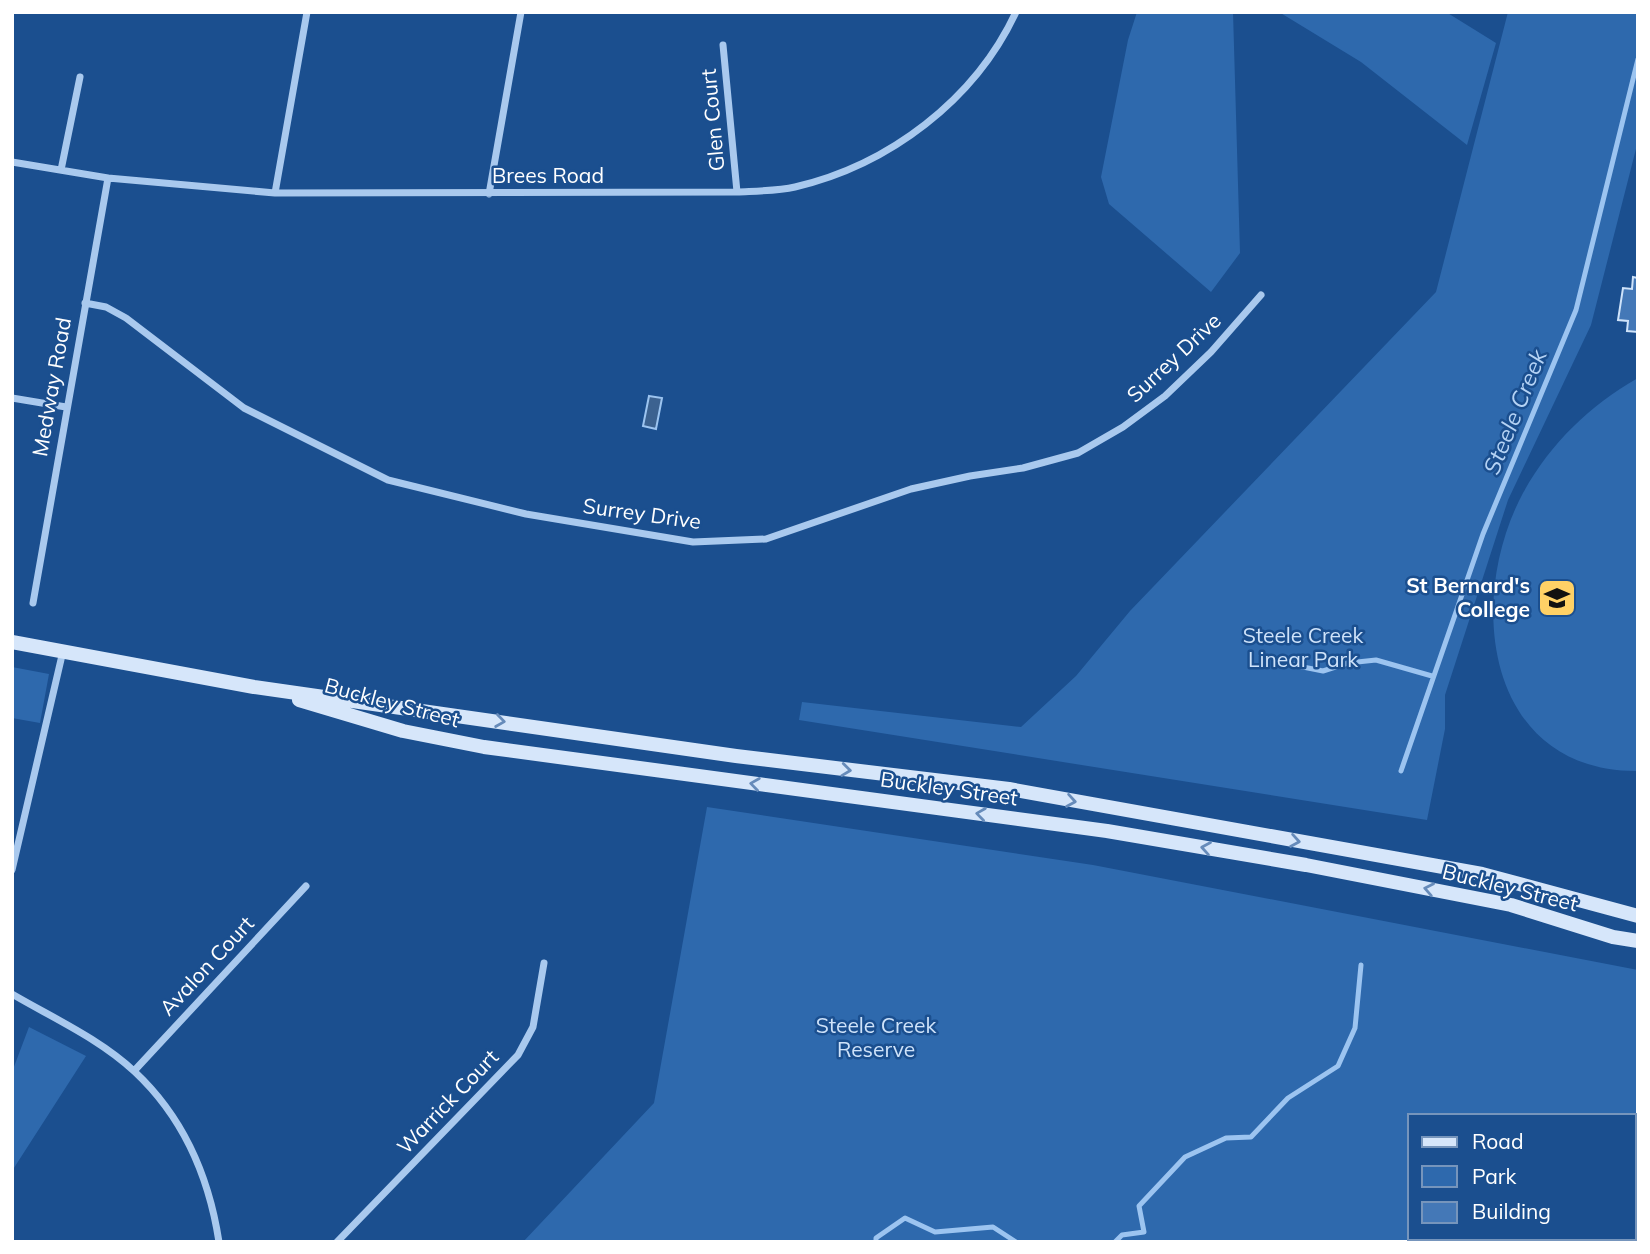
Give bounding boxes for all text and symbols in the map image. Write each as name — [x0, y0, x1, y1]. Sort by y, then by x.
street label: Glen Court — [695, 68, 729, 172]
street label: Brees Road — [492, 162, 604, 188]
street label: Surrey Drive — [1121, 307, 1226, 407]
street label: Medway Road — [26, 315, 76, 458]
water label: Steele Creek — [1476, 344, 1553, 478]
street label: Surrey Drive — [581, 492, 703, 534]
place label: St Bernard's College — [1406, 572, 1530, 622]
school or university icon: St Bernard's College — [1536, 577, 1578, 619]
park label: Steele Creek Linear Park — [1243, 622, 1363, 672]
street label: Buckley Street — [322, 672, 463, 733]
one-way arrow — [494, 713, 505, 728]
one-way arrow — [840, 762, 852, 777]
street label: Buckley Street — [879, 765, 1020, 811]
one-way arrow — [749, 776, 761, 791]
one-way arrow — [1065, 793, 1077, 808]
one-way arrow — [975, 807, 986, 822]
one-way arrow — [1289, 833, 1301, 848]
one-way arrow — [1200, 841, 1212, 856]
street label: Buckley Street — [1440, 858, 1581, 916]
one-way arrow — [1423, 883, 1435, 898]
street label: Avalon Court — [154, 910, 259, 1020]
park label: Steele Creek Reserve — [816, 1012, 936, 1062]
street label: Warrick Court — [391, 1044, 504, 1159]
legend — [1408, 1114, 1636, 1240]
text: Road — [1472, 1128, 1523, 1154]
text: Park — [1472, 1163, 1516, 1189]
text: Building — [1472, 1198, 1551, 1224]

